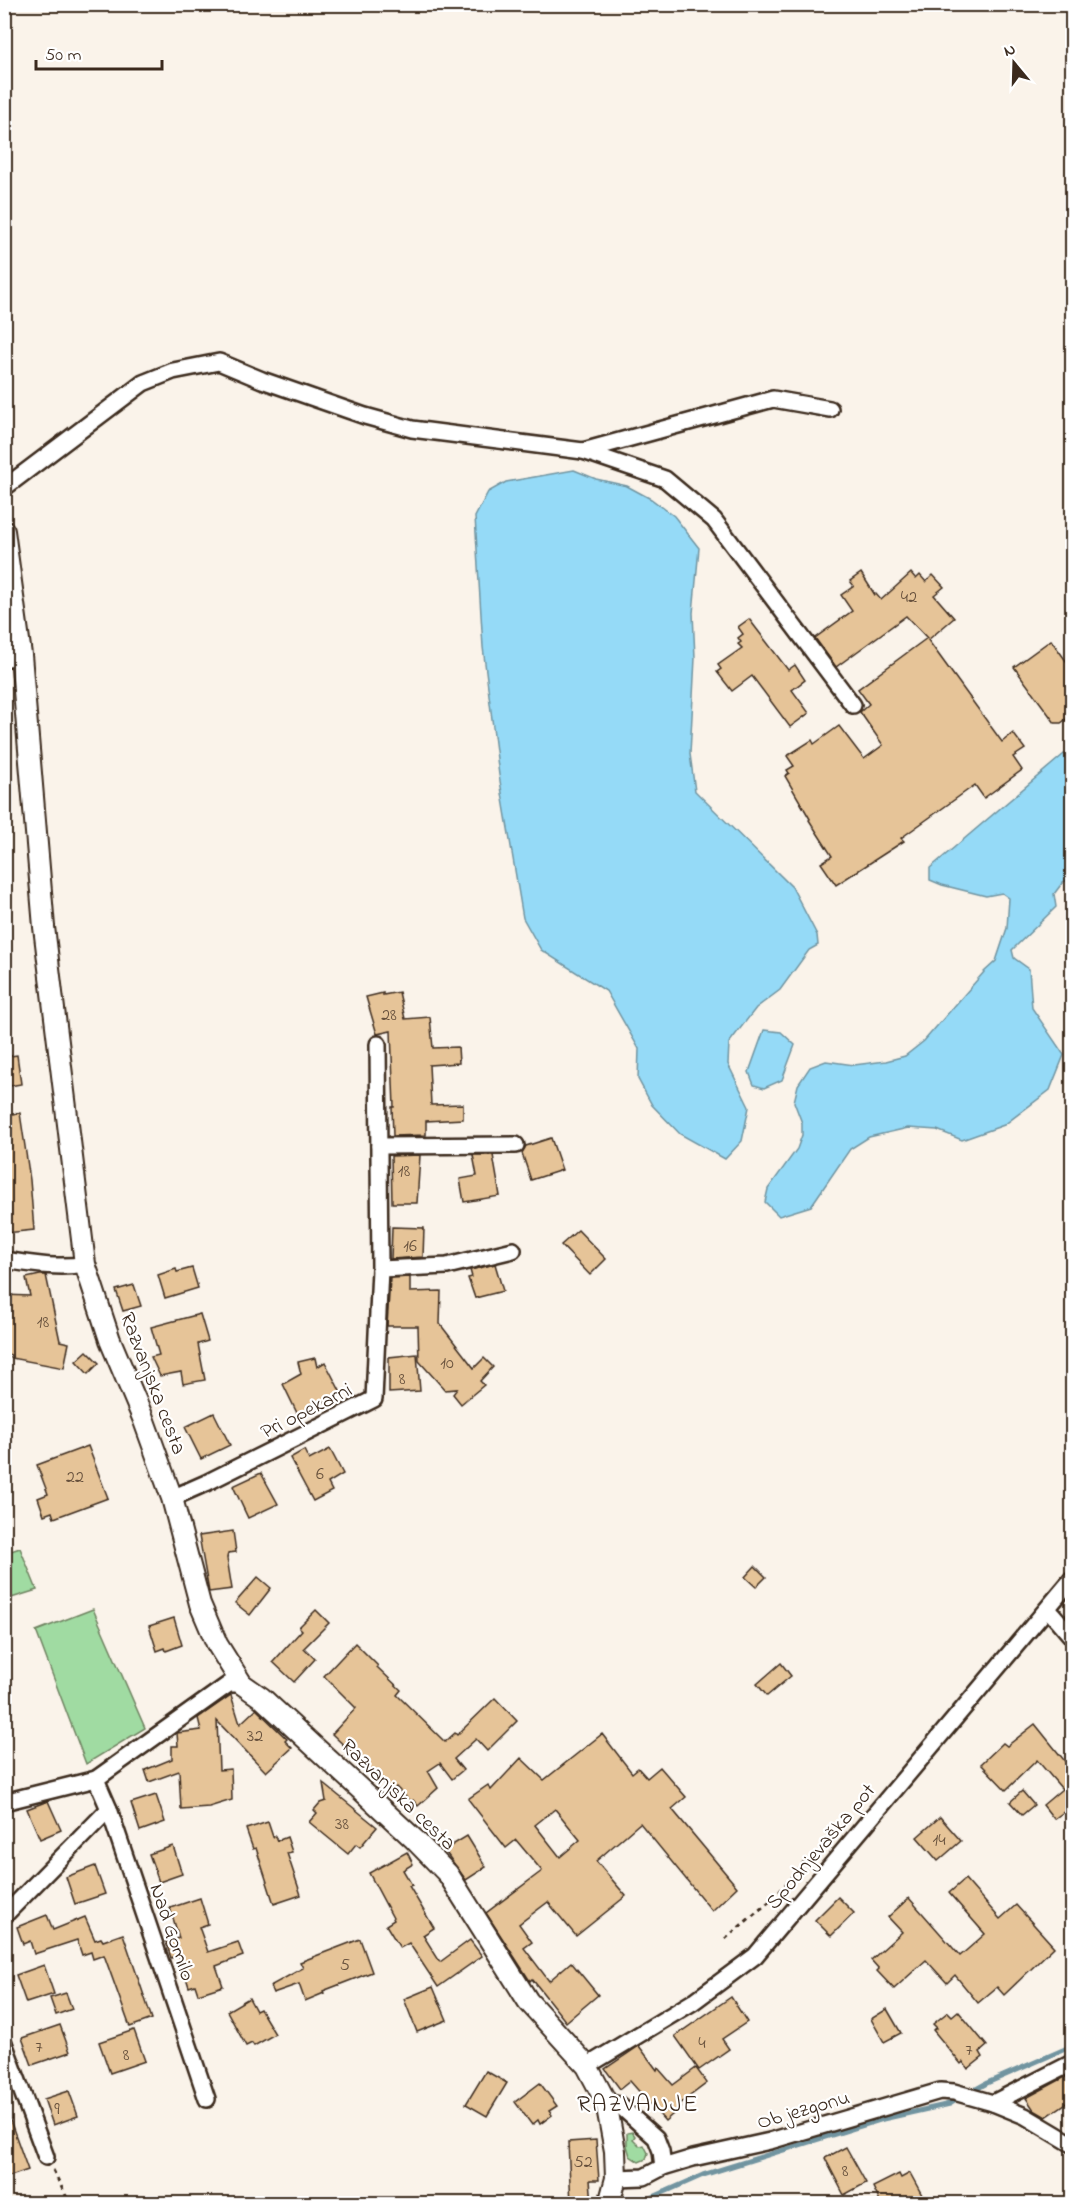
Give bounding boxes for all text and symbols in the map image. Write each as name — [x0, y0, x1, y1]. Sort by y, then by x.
scale bar — [36, 33, 162, 71]
north arrow — [984, 33, 1044, 93]
text: N — [1001, 38, 1019, 64]
text: 50 m — [45, 43, 82, 69]
house number: 42 — [901, 585, 917, 611]
house number: 28 — [381, 1003, 397, 1029]
house number: 18 — [398, 1159, 410, 1185]
house number: 16 — [403, 1234, 417, 1260]
street label: Razvanjska cesta — [111, 1308, 193, 1459]
house number: 18 — [37, 1310, 49, 1336]
house number: 10 — [440, 1351, 454, 1377]
house number: 8 — [399, 1367, 406, 1393]
street label: Pri opekarni — [256, 1376, 358, 1448]
house number: 6 — [316, 1462, 324, 1488]
house number: 22 — [66, 1465, 84, 1491]
house number: 32 — [247, 1724, 263, 1750]
street label: Razvanjska cesta — [333, 1733, 462, 1858]
street label: Spodnjevaška pot — [760, 1778, 883, 1917]
house number: 38 — [335, 1812, 349, 1838]
house number: 14 — [932, 1828, 946, 1854]
street label: Nad Gomilo — [140, 1880, 202, 1985]
house number: 5 — [340, 1953, 350, 1979]
house number: 4 — [698, 2031, 706, 2057]
house number: 7 — [35, 2035, 43, 2061]
house number: 7 — [965, 2038, 973, 2064]
house number: 8 — [123, 2043, 130, 2069]
street label: Ob jezgonu — [754, 2083, 854, 2140]
district label: RAZVANJE — [577, 2088, 699, 2123]
house number: 9 — [54, 2097, 60, 2123]
house number: 52 — [573, 2150, 593, 2176]
house number: 8 — [842, 2159, 849, 2185]

